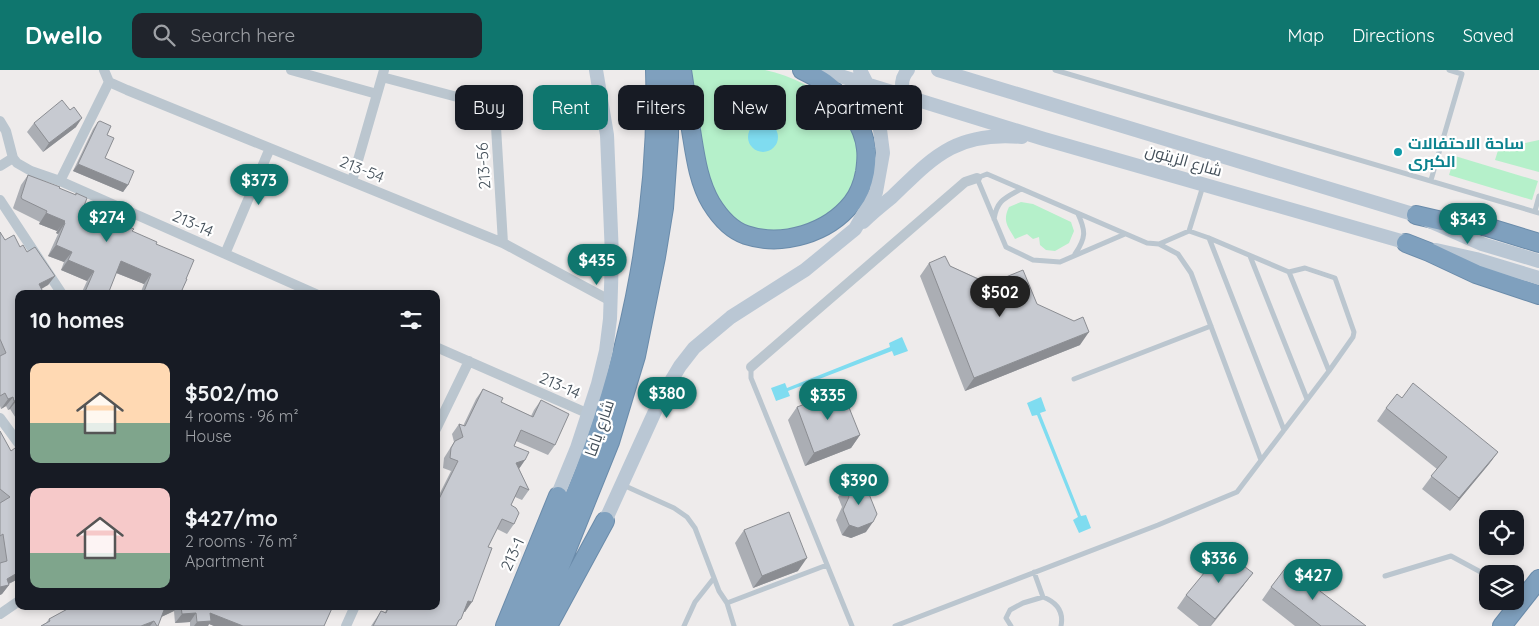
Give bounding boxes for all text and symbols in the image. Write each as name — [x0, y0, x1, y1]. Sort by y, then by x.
search box — [132, 13, 482, 58]
text: Dwello — [25, 20, 102, 50]
icon: search — [150, 21, 178, 49]
text: Search here — [190, 23, 295, 47]
text: Map — [1287, 24, 1324, 47]
text: Directions — [1352, 24, 1435, 47]
text: Saved — [1463, 24, 1514, 47]
chip: Buy — [455, 85, 523, 130]
chip: Rent — [533, 85, 608, 130]
chip: Filters — [618, 85, 704, 130]
chip: New — [714, 85, 786, 130]
chip: Apartment — [796, 85, 922, 130]
place label: ساحة الاحتفالات الكبرى — [1408, 133, 1524, 171]
street label: شارع الزيتون — [1143, 139, 1225, 182]
street label: 213-56 — [471, 142, 495, 190]
marker: ساحة الاحتفالات الكبرى — [1392, 146, 1404, 158]
street label: 213-54 — [337, 151, 387, 187]
pin: $373 — [229, 164, 289, 206]
text: $373 — [241, 170, 277, 190]
pin: $274 — [77, 200, 137, 243]
pin: $343 — [1438, 202, 1498, 245]
street label: 213-14 — [169, 205, 217, 241]
text: $274 — [89, 207, 125, 227]
text: $343 — [1450, 209, 1486, 229]
pin: $435 — [567, 244, 627, 286]
text: $435 — [579, 250, 615, 270]
pin: $502 — [970, 276, 1030, 318]
text: $502 — [981, 282, 1019, 302]
icon: filters — [397, 306, 425, 334]
text: 10 homes — [30, 307, 124, 333]
street label: 213-14 — [536, 367, 584, 403]
pin: $380 — [637, 376, 697, 419]
pin: $335 — [798, 378, 858, 421]
text: $502/mo — [185, 380, 279, 406]
icon: home — [70, 383, 130, 443]
text: $380 — [649, 383, 685, 403]
text: $335 — [810, 385, 846, 405]
street label: شارع يافا — [580, 397, 620, 460]
text: 4 rooms · 96 m² — [185, 406, 298, 426]
text: House — [185, 426, 232, 446]
pin: $390 — [829, 464, 889, 506]
text: $390 — [840, 470, 878, 490]
text: $427/mo — [185, 505, 278, 531]
icon: home — [70, 508, 130, 568]
map controls — [1479, 510, 1524, 610]
button: locate — [1479, 510, 1524, 555]
text: 2 rooms · 76 m² — [185, 531, 298, 551]
street label: 213-1 — [496, 534, 528, 574]
pin: $336 — [1189, 542, 1249, 584]
text: $336 — [1201, 548, 1237, 568]
text: Apartment — [185, 551, 265, 571]
pin: $427 — [1283, 558, 1343, 601]
text: $427 — [1295, 565, 1331, 585]
button: layers — [1479, 565, 1524, 610]

